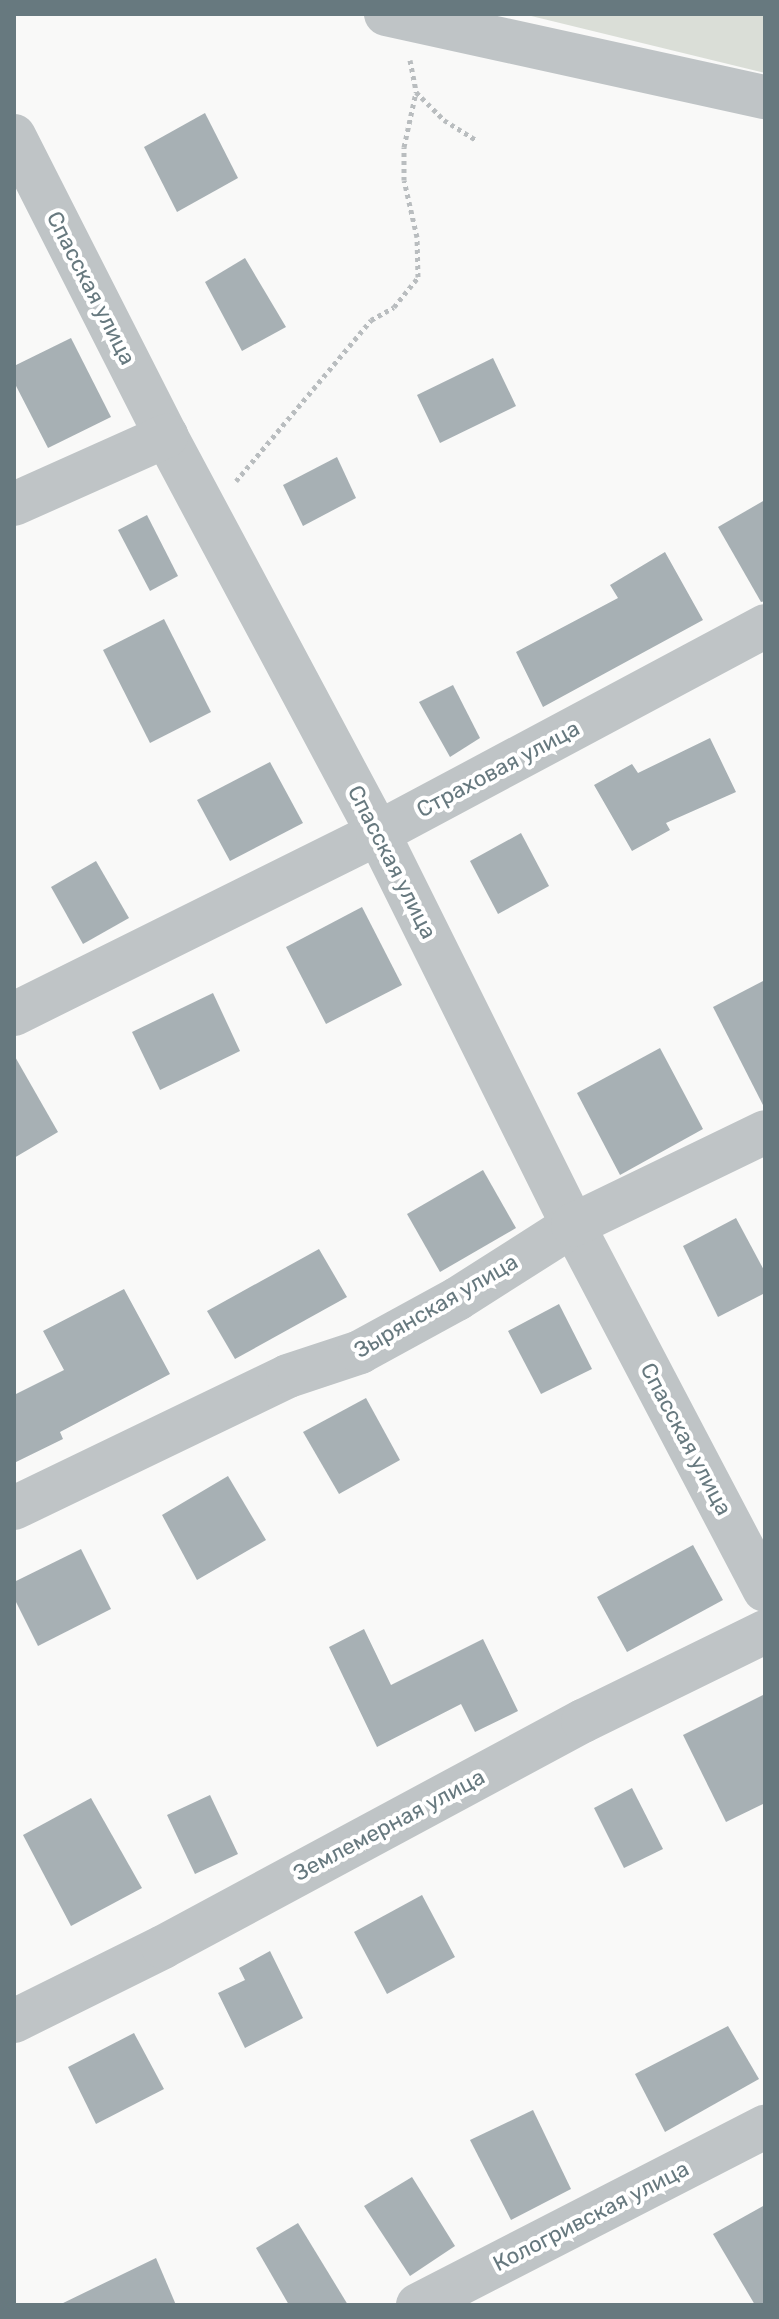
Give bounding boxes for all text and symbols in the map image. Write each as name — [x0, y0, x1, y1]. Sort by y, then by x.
street label: Спасская улица — [41, 207, 141, 369]
street label: Страховая улица — [412, 715, 584, 823]
street label: Спасская улица — [342, 781, 442, 943]
street label: Зырянская улица — [350, 1248, 522, 1364]
street label: Спасская улица — [635, 1358, 737, 1520]
street label: Землемерная улица — [289, 1763, 489, 1887]
street label: Кологривская улица — [489, 2155, 693, 2277]

